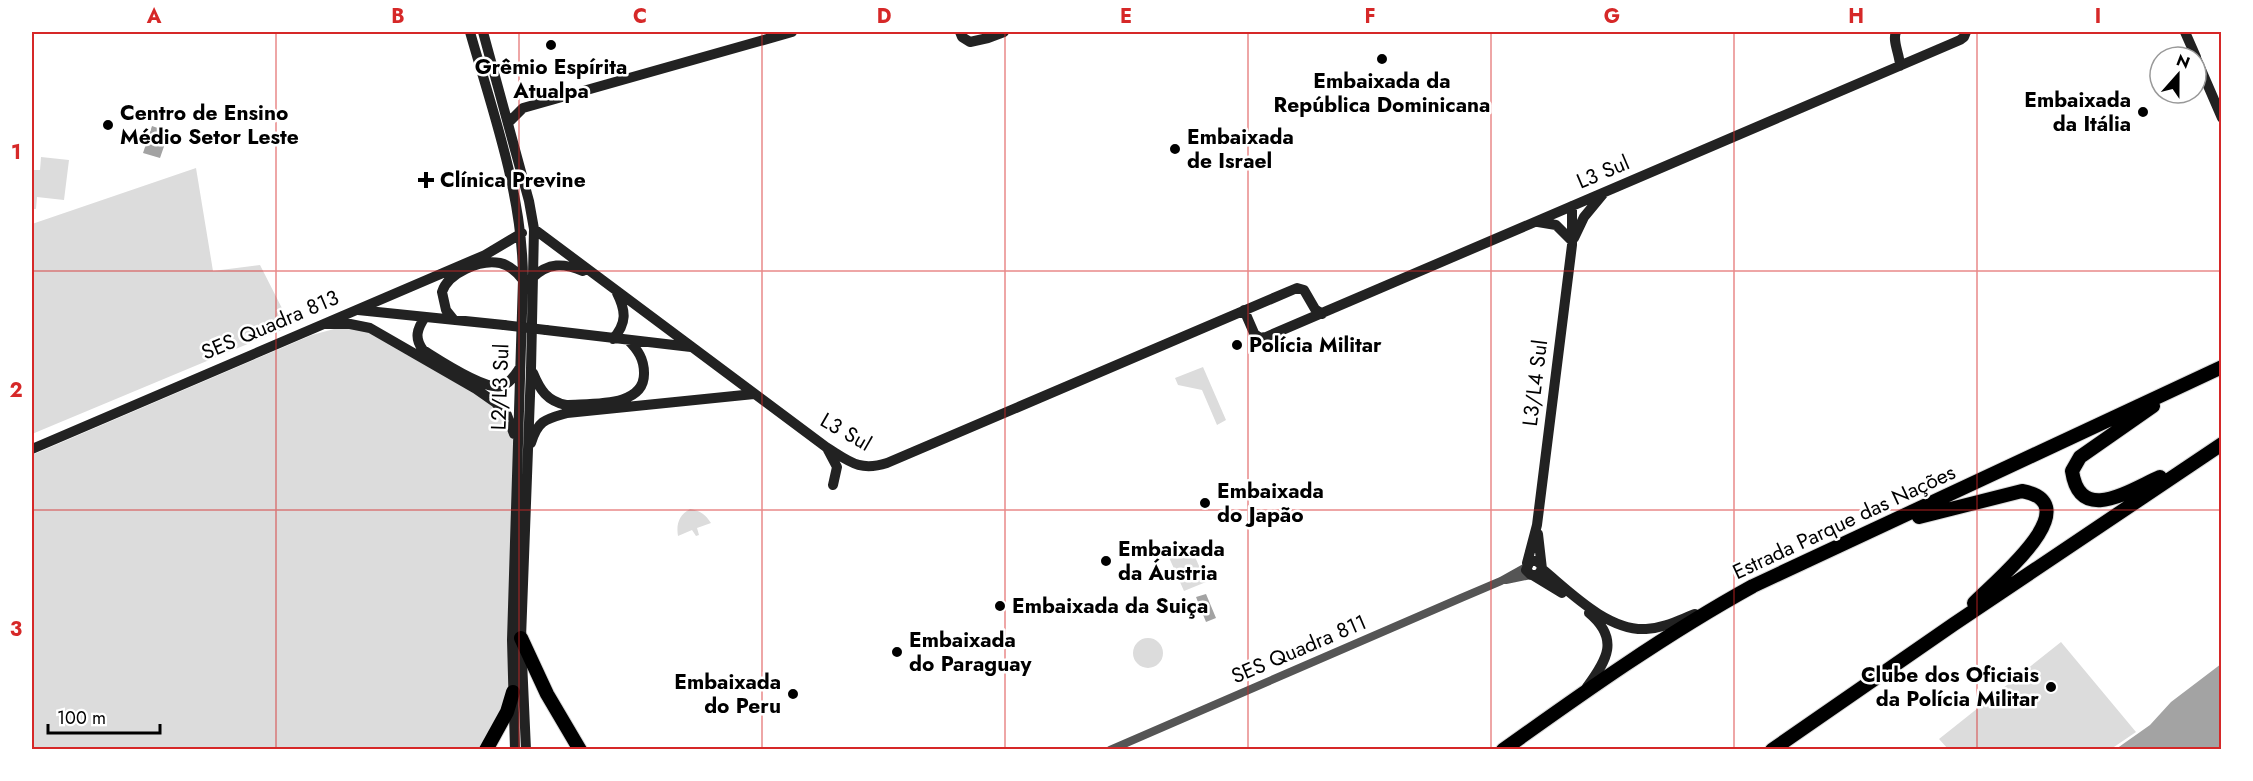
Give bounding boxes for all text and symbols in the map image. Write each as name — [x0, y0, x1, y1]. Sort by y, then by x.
text: A — [146, 2, 162, 31]
text: B — [391, 2, 405, 31]
text: C — [633, 2, 647, 31]
text: D — [877, 2, 891, 31]
text: E — [1120, 2, 1132, 31]
text: F — [1364, 2, 1376, 31]
text: G — [1604, 2, 1620, 31]
text: H — [1848, 2, 1864, 31]
text: I — [2095, 2, 2101, 31]
marker: Grêmio Espírita Atualpa — [544, 38, 558, 52]
north arrow — [2148, 45, 2208, 105]
text: N — [2173, 48, 2193, 74]
place label: Grêmio Espírita Atualpa — [475, 52, 627, 106]
marker: Embaixada da República Dominicana — [1375, 52, 1389, 66]
place label: Embaixada da República Dominicana — [1274, 66, 1490, 120]
place label: Embaixada da Itália — [2024, 85, 2131, 139]
place label: Centro de Ensino Médio Setor Leste — [120, 98, 299, 152]
marker: Embaixada da Itália — [2136, 105, 2150, 119]
marker: Centro de Ensino Médio Setor Leste — [101, 118, 115, 132]
place label: Embaixada de Israel — [1187, 122, 1294, 176]
text: 1 — [11, 138, 21, 167]
marker: Embaixada de Israel — [1168, 142, 1182, 156]
street label: L3 Sul — [1572, 148, 1634, 196]
place label: Clínica Previne — [440, 165, 586, 195]
marker: Clínica Previne — [417, 171, 435, 189]
street label: SES Quadra 813 — [197, 283, 343, 367]
place label: Polícia Militar — [1249, 330, 1382, 360]
marker: Polícia Militar — [1230, 338, 1244, 352]
street label: L3/L4 Sul — [1515, 338, 1555, 428]
street label: L2/L3 Sul — [483, 343, 517, 431]
text: 2 — [9, 376, 23, 405]
street label: L3 Sul — [815, 405, 877, 459]
street label: Estrada Parque das Nações — [1728, 457, 1960, 587]
place label: Embaixada do Japão — [1217, 476, 1324, 530]
marker: Embaixada do Japão — [1198, 496, 1212, 510]
place label: Embaixada da Áustria — [1118, 534, 1225, 588]
marker: Embaixada da Áustria — [1099, 554, 1113, 568]
place label: Embaixada da Suiça — [1012, 591, 1208, 621]
marker: Embaixada da Suiça — [993, 599, 1007, 613]
street label: SES Quadra 811 — [1227, 607, 1371, 691]
text: 3 — [10, 615, 22, 644]
place label: Embaixada do Paraguay — [909, 625, 1032, 679]
marker: Embaixada do Paraguay — [890, 645, 904, 659]
place label: Clube dos Oficiais da Polícia Militar — [1861, 660, 2039, 714]
place label: Embaixada do Peru — [674, 667, 781, 721]
marker: Clube dos Oficiais da Polícia Militar — [2044, 680, 2058, 694]
marker: Embaixada do Peru — [786, 687, 800, 701]
scale bar — [48, 697, 160, 735]
text: 100 m — [57, 705, 106, 731]

